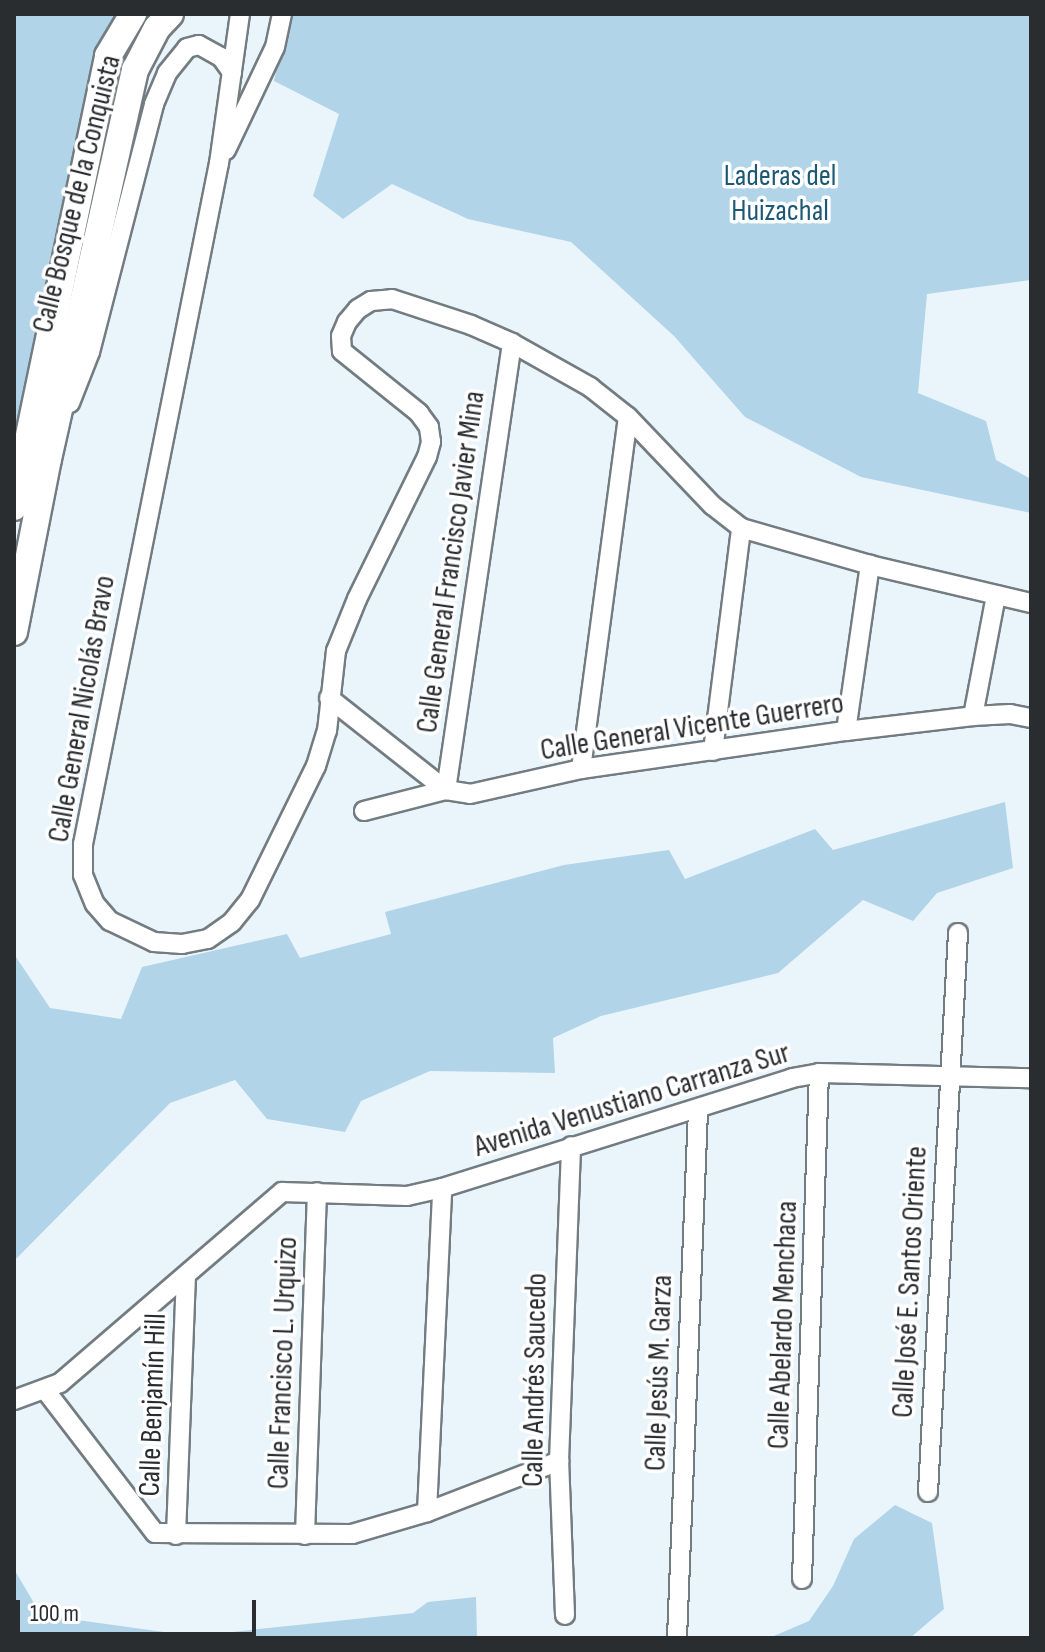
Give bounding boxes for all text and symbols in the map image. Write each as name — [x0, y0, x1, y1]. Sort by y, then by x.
street label: Calle Bosque de la Conquista — [25, 52, 129, 336]
park label: Laderas del Huizachal — [724, 158, 836, 228]
street label: Calle General Francisco Javier Mina — [409, 389, 493, 735]
street label: Calle General Nicolás Bravo — [41, 573, 123, 845]
street label: Calle General Vicente Guerrero — [538, 685, 846, 769]
street label: Avenida Venustiano Carranza Sur — [470, 1035, 794, 1165]
street label: Calle José E. Santos Oriente — [885, 1145, 935, 1419]
street label: Calle Abelardo Menchaca — [761, 1200, 805, 1450]
street label: Calle Francisco L. Urquizo — [261, 1236, 305, 1490]
street label: Calle Andrés Saucedo — [515, 1273, 555, 1487]
street label: Calle Jesús M. Garza — [638, 1274, 680, 1472]
street label: Calle Benjamín Hill — [132, 1313, 174, 1497]
scale bar — [20, 1584, 260, 1634]
text: 100 m — [30, 1599, 79, 1628]

